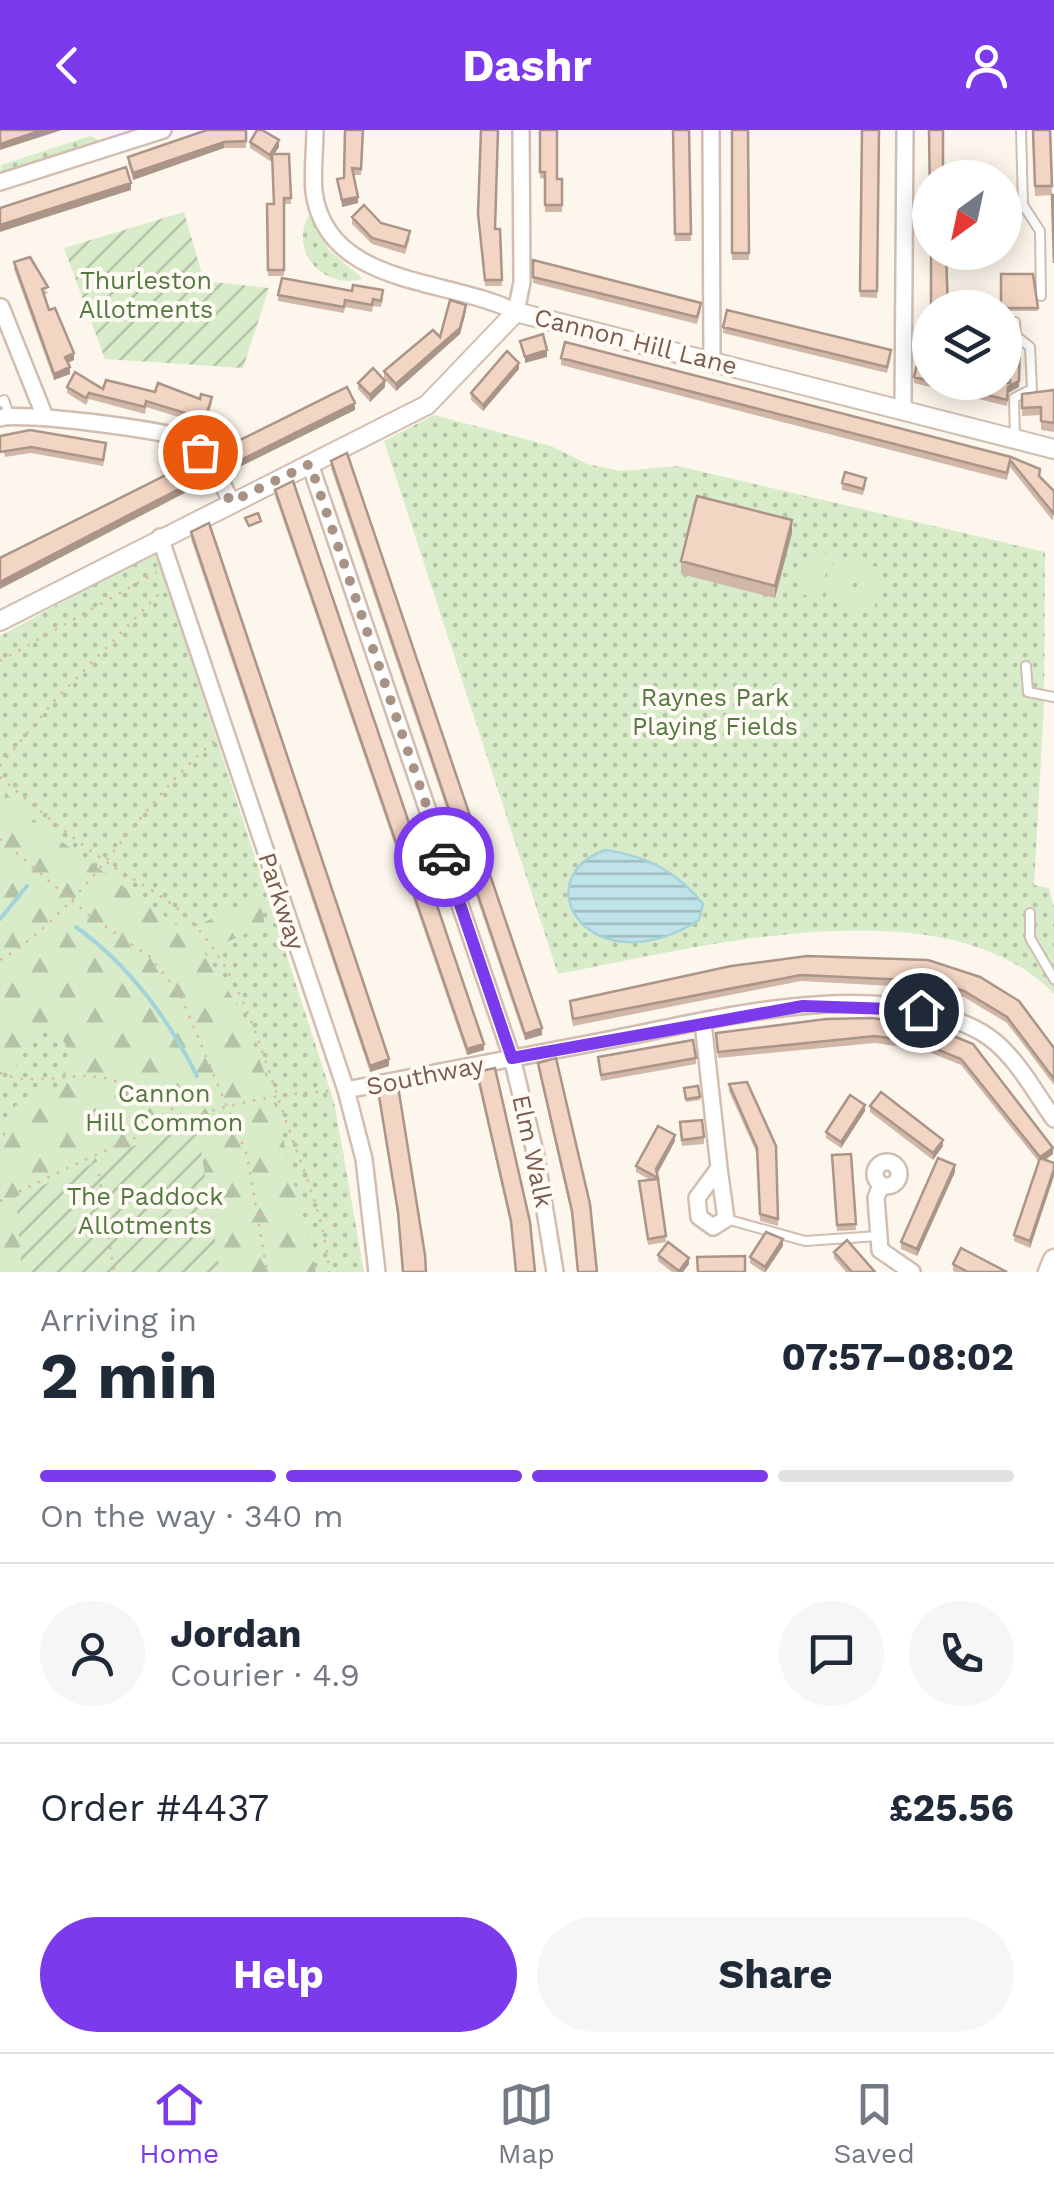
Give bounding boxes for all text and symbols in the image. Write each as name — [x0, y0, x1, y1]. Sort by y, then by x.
icon: back — [40, 38, 95, 93]
icon: person — [959, 38, 1014, 93]
text: Dashr — [462, 39, 592, 92]
north arrow — [912, 160, 1022, 270]
map controls — [912, 160, 1022, 400]
park label: Thurleston Allotments — [79, 266, 213, 324]
button: layers — [912, 290, 1022, 400]
street label: Cannon Hill Lane — [531, 302, 740, 381]
pin — [158, 410, 243, 495]
icon: bag — [173, 425, 228, 480]
park label: Raynes Park Playing Fields — [632, 683, 798, 741]
courier — [394, 807, 494, 907]
icon: car — [417, 830, 472, 885]
street label: Parkway — [252, 849, 311, 954]
pin — [879, 968, 964, 1053]
icon: home — [894, 983, 949, 1038]
street label: Southway — [364, 1050, 486, 1101]
park label: Cannon Hill Common — [85, 1079, 243, 1137]
street label: Elm Walk — [506, 1092, 559, 1210]
park label: The Paddock Allotments — [67, 1182, 223, 1240]
text: Arriving in — [40, 1301, 197, 1339]
text: 07:57–08:02 — [781, 1335, 1014, 1379]
text: 2 min — [40, 1338, 218, 1414]
text: On the way · 340 m — [40, 1497, 344, 1535]
button: person — [40, 1601, 145, 1706]
button: chat — [779, 1601, 884, 1706]
button: phone — [909, 1601, 1014, 1706]
text: Jordan — [170, 1612, 302, 1656]
text: Courier · 4.9 — [170, 1656, 360, 1694]
text: Order #4437 — [40, 1786, 269, 1830]
text: £25.56 — [889, 1786, 1014, 1830]
button: Help — [40, 1917, 517, 2032]
button: Share — [537, 1917, 1014, 2032]
tab: Home — [139, 2077, 219, 2170]
tab: Map — [498, 2077, 555, 2170]
tab: Saved — [833, 2077, 915, 2170]

